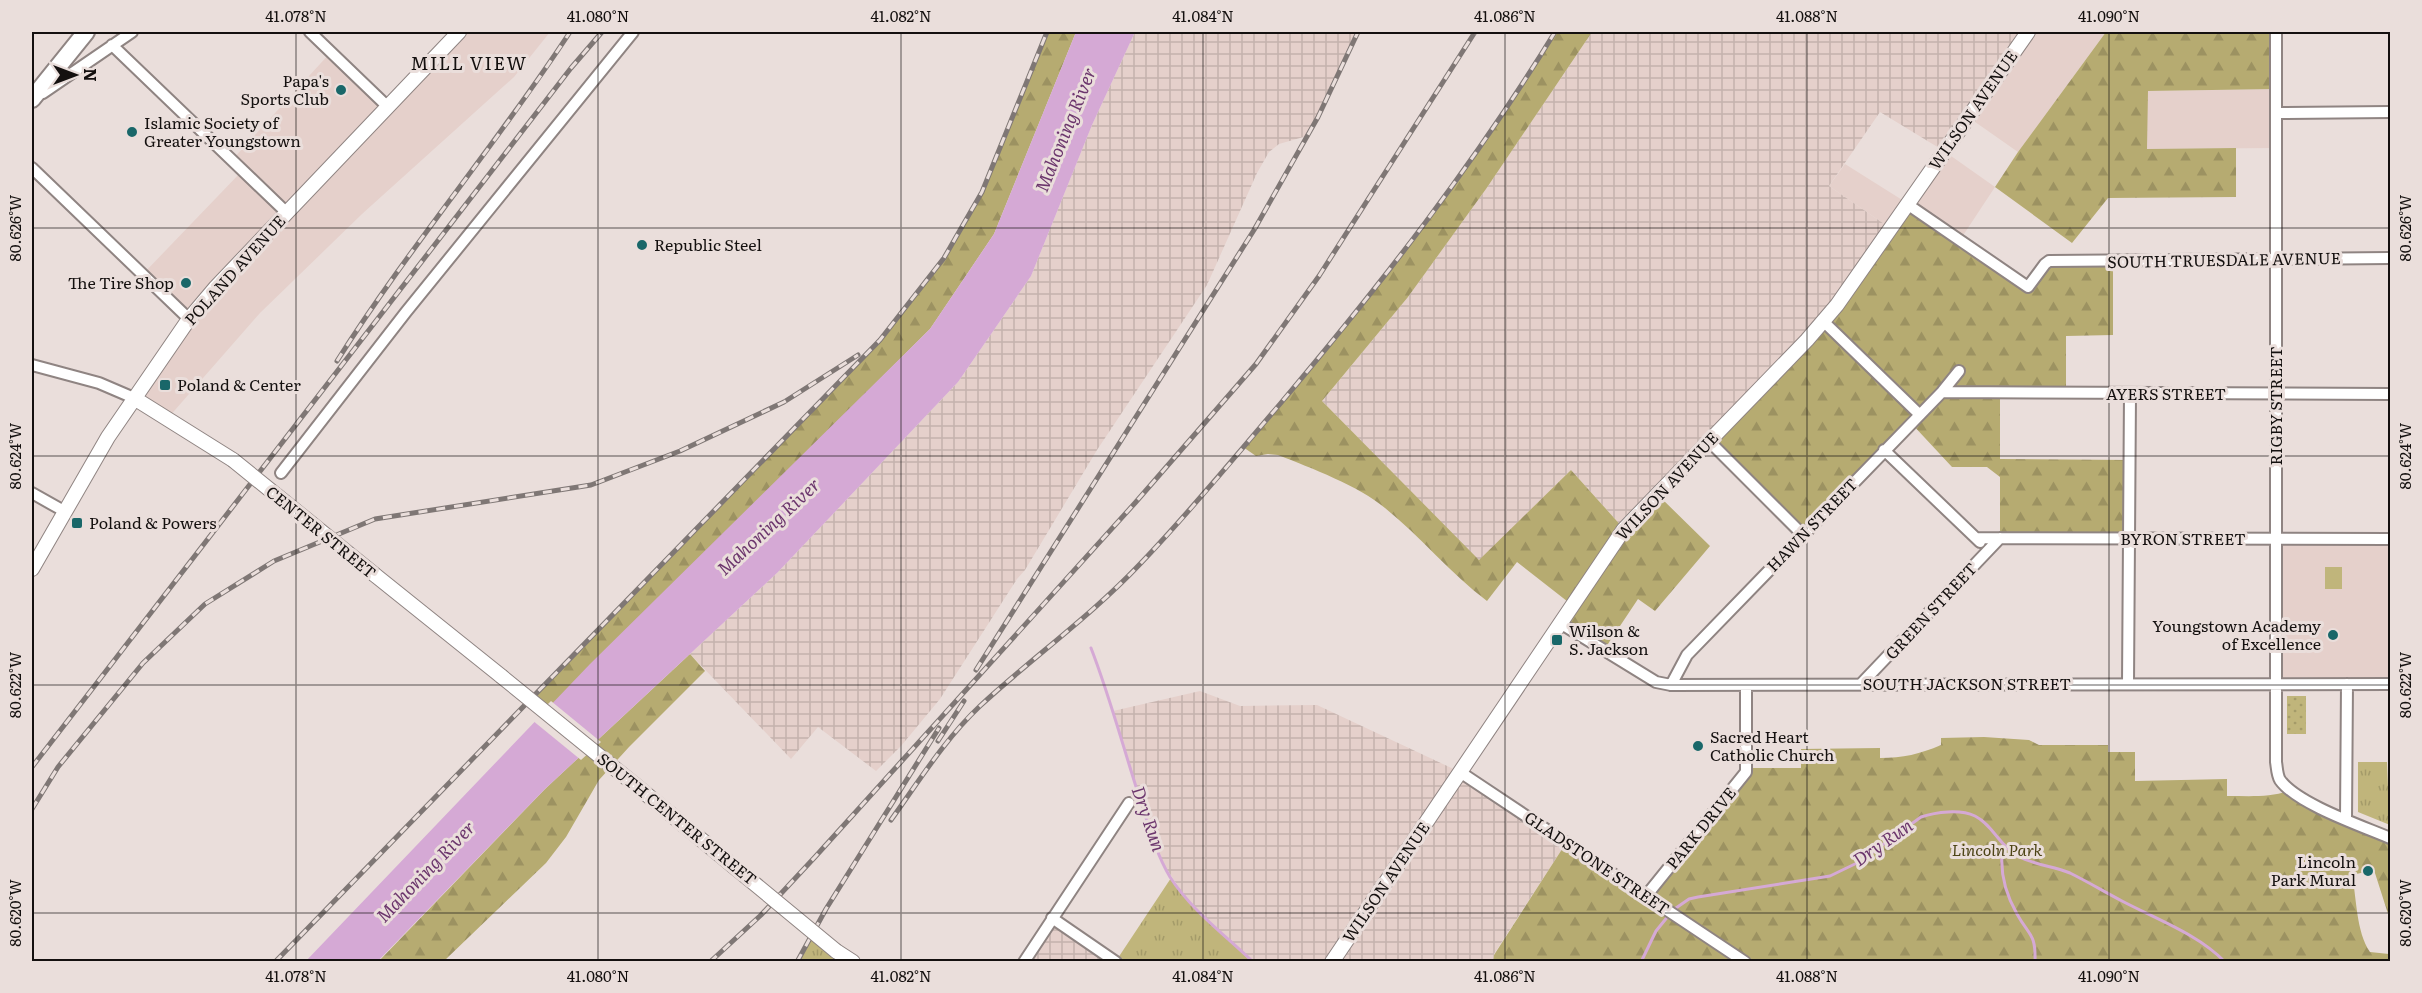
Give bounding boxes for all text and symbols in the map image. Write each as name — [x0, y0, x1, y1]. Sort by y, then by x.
text: 41.078°N — [265, 4, 327, 27]
text: 41.080°N — [567, 4, 629, 27]
text: 41.082°N — [870, 4, 932, 27]
text: 41.084°N — [1172, 4, 1234, 27]
text: 41.086°N — [1474, 4, 1536, 27]
text: 41.088°N — [1776, 4, 1838, 27]
text: 41.090°N — [2078, 4, 2140, 27]
north arrow — [45, 45, 105, 105]
street label: WILSON AVENUE — [1922, 45, 2022, 174]
district label: MILL VIEW — [410, 49, 528, 76]
water label: Mahoning River — [1027, 63, 1102, 196]
text: N — [79, 68, 103, 82]
place label: Papa's Sports Club — [241, 68, 329, 110]
marker: Papa's Sports Club — [334, 83, 348, 97]
place label: Islamic Society of Greater Youngstown — [144, 110, 301, 152]
marker: Islamic Society of Greater Youngstown — [125, 125, 139, 139]
text: 80.626°W — [3, 194, 26, 261]
text: 80.626°W — [2393, 194, 2416, 261]
street label: POLAND AVENUE — [178, 209, 290, 330]
place label: Republic Steel — [654, 232, 762, 256]
marker: Republic Steel — [635, 238, 649, 252]
street label: SOUTH TRUESDALE AVENUE — [2107, 245, 2341, 273]
place label: The Tire Shop — [68, 270, 174, 294]
marker: The Tire Shop — [179, 276, 193, 290]
street label: RIGBY STREET — [2263, 346, 2287, 466]
place label: Poland & Center — [177, 372, 301, 396]
marker: Poland & Center — [158, 378, 172, 392]
street label: AYERS STREET — [2106, 381, 2226, 405]
text: 80.624°W — [3, 422, 26, 489]
text: 80.624°W — [2393, 422, 2416, 489]
street label: WILSON AVENUE — [1609, 426, 1723, 545]
water label: Mahoning River — [710, 471, 825, 581]
street label: HAWN STREET — [1760, 472, 1862, 577]
street label: CENTER STREET — [261, 479, 382, 583]
place label: Poland & Powers — [89, 510, 217, 534]
marker: Poland & Powers — [70, 516, 84, 530]
street label: BYRON STREET — [2120, 526, 2246, 550]
street label: GREEN STREET — [1879, 556, 1982, 664]
place label: Youngstown Academy of Excellence — [2152, 613, 2322, 655]
place label: Wilson & S. Jackson — [1569, 618, 1649, 660]
marker: Youngstown Academy of Excellence — [2326, 628, 2340, 642]
marker: Wilson & S. Jackson — [1550, 633, 1564, 647]
text: 80.622°W — [3, 651, 26, 718]
text: 80.622°W — [2393, 651, 2416, 718]
street label: SOUTH JACKSON STREET — [1863, 671, 2071, 695]
place label: Sacred Heart Catholic Church — [1710, 724, 1835, 766]
marker: Sacred Heart Catholic Church — [1691, 739, 1705, 753]
street label: SOUTH CENTER STREET — [593, 746, 763, 890]
street label: PARK DRIVE — [1660, 781, 1741, 874]
water label: Dry Run — [1126, 782, 1173, 855]
street label: GLADSTONE STREET — [1520, 805, 1675, 920]
water label: Dry Run — [1847, 811, 1918, 872]
water label: Mahoning River — [369, 814, 481, 928]
street label: WILSON AVENUE — [1336, 816, 1435, 947]
park label: Lincoln Park — [1952, 837, 2042, 861]
place label: Lincoln Park Mural — [2271, 849, 2356, 891]
marker: Lincoln Park Mural — [2361, 864, 2375, 878]
text: 80.620°W — [3, 879, 26, 947]
text: 80.620°W — [2393, 879, 2416, 947]
text: 41.078°N — [265, 964, 327, 987]
text: 41.080°N — [567, 964, 629, 987]
text: 41.082°N — [870, 964, 932, 987]
text: 41.084°N — [1172, 964, 1234, 987]
text: 41.086°N — [1474, 964, 1536, 987]
text: 41.088°N — [1776, 964, 1838, 987]
text: 41.090°N — [2078, 964, 2140, 987]

